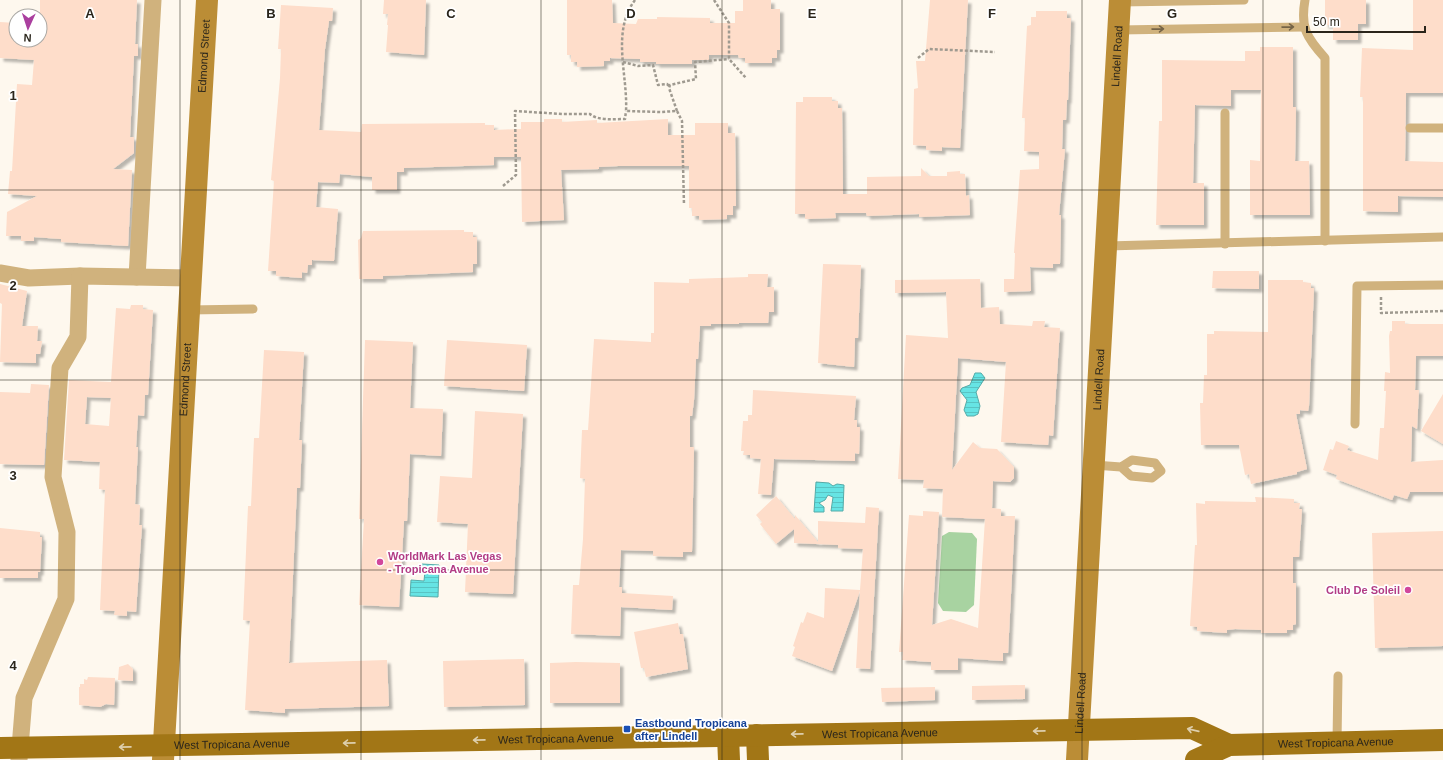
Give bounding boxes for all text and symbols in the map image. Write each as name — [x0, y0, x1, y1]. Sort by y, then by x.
text: A — [85, 6, 95, 21]
text: B — [266, 6, 276, 21]
text: C — [446, 6, 456, 21]
text: D — [626, 6, 636, 21]
text: E — [808, 6, 817, 21]
text: F — [988, 6, 996, 21]
text: G — [1167, 6, 1177, 21]
north arrow — [8, 8, 48, 48]
scale bar — [1307, 8, 1425, 34]
text: 50 m — [1313, 15, 1340, 29]
street label: Edmond Street — [196, 19, 212, 93]
one-way arrow — [1281, 23, 1294, 31]
street label: Lindell Road — [1109, 25, 1125, 87]
one-way arrow — [1151, 25, 1164, 33]
text: N — [23, 32, 32, 44]
text: 1 — [9, 88, 17, 103]
text: 2 — [9, 278, 17, 293]
street label: Edmond Street — [177, 343, 193, 417]
street label: Lindell Road — [1091, 349, 1106, 411]
text: 3 — [9, 468, 17, 483]
place label: WorldMark Las Vegas - Tropicana Avenue — [388, 550, 502, 575]
marker: WorldMark Las Vegas - Tropicana Avenue — [375, 557, 385, 567]
place label: Club De Soleil — [1326, 584, 1400, 596]
marker: Club De Soleil — [1403, 585, 1413, 595]
text: 4 — [9, 658, 17, 673]
street label: Lindell Road — [1072, 672, 1088, 734]
place label: Eastbound Tropicana after Lindell — [635, 717, 748, 742]
marker: Eastbound Tropicana after Lindell — [622, 724, 632, 734]
one-way arrow — [1186, 725, 1199, 733]
street label: West Tropicana Avenue — [822, 726, 938, 740]
one-way arrow — [1033, 727, 1046, 735]
one-way arrow — [791, 731, 804, 738]
street label: West Tropicana Avenue — [498, 732, 614, 746]
street label: West Tropicana Avenue — [1278, 735, 1394, 750]
one-way arrow — [473, 736, 486, 744]
street label: West Tropicana Avenue — [174, 737, 290, 751]
one-way arrow — [343, 739, 356, 747]
one-way arrow — [119, 743, 132, 750]

